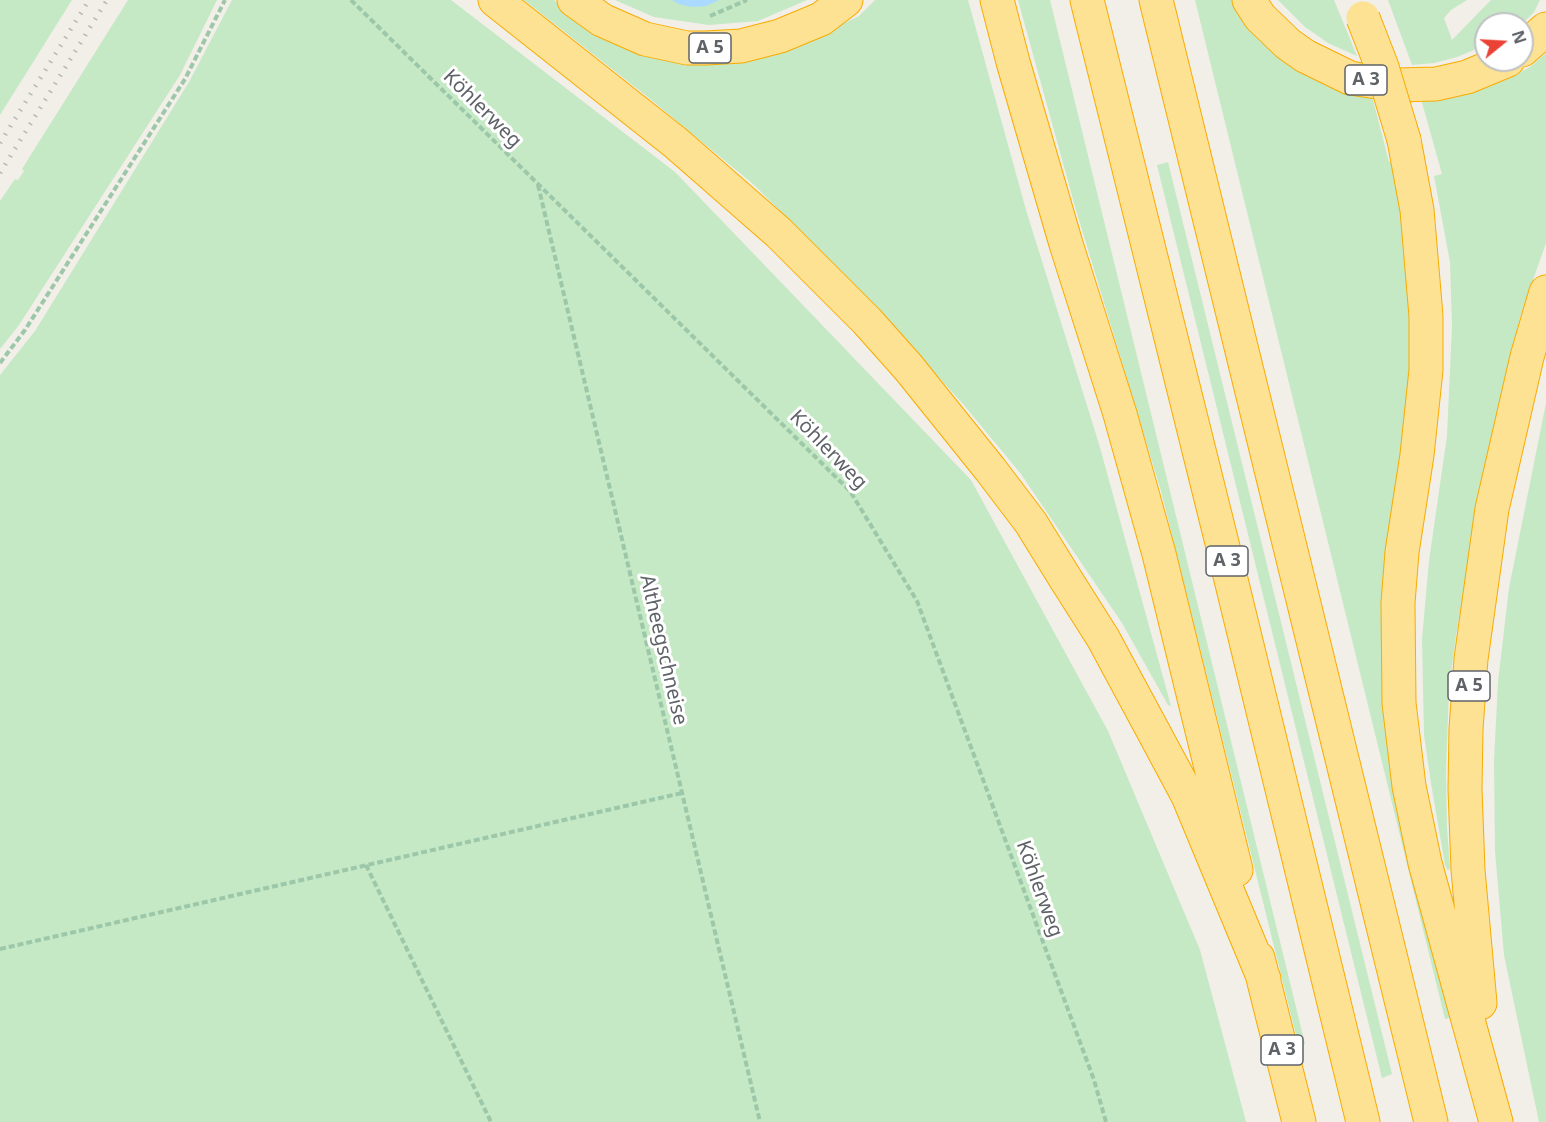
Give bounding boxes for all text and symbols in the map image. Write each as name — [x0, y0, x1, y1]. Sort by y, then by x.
north arrow — [1474, 12, 1534, 72]
text: N — [1507, 27, 1532, 47]
road number: A 5 — [689, 33, 731, 63]
street label: Köhlerweg — [438, 65, 526, 153]
road number: A 3 — [1345, 65, 1387, 95]
street label: Köhlerweg — [784, 405, 872, 495]
road number: A 3 — [1206, 546, 1248, 576]
street label: Altheegschneise — [634, 572, 692, 728]
road number: A 5 — [1448, 671, 1490, 701]
street label: Köhlerweg — [1010, 838, 1068, 940]
road number: A 3 — [1261, 1035, 1303, 1065]

